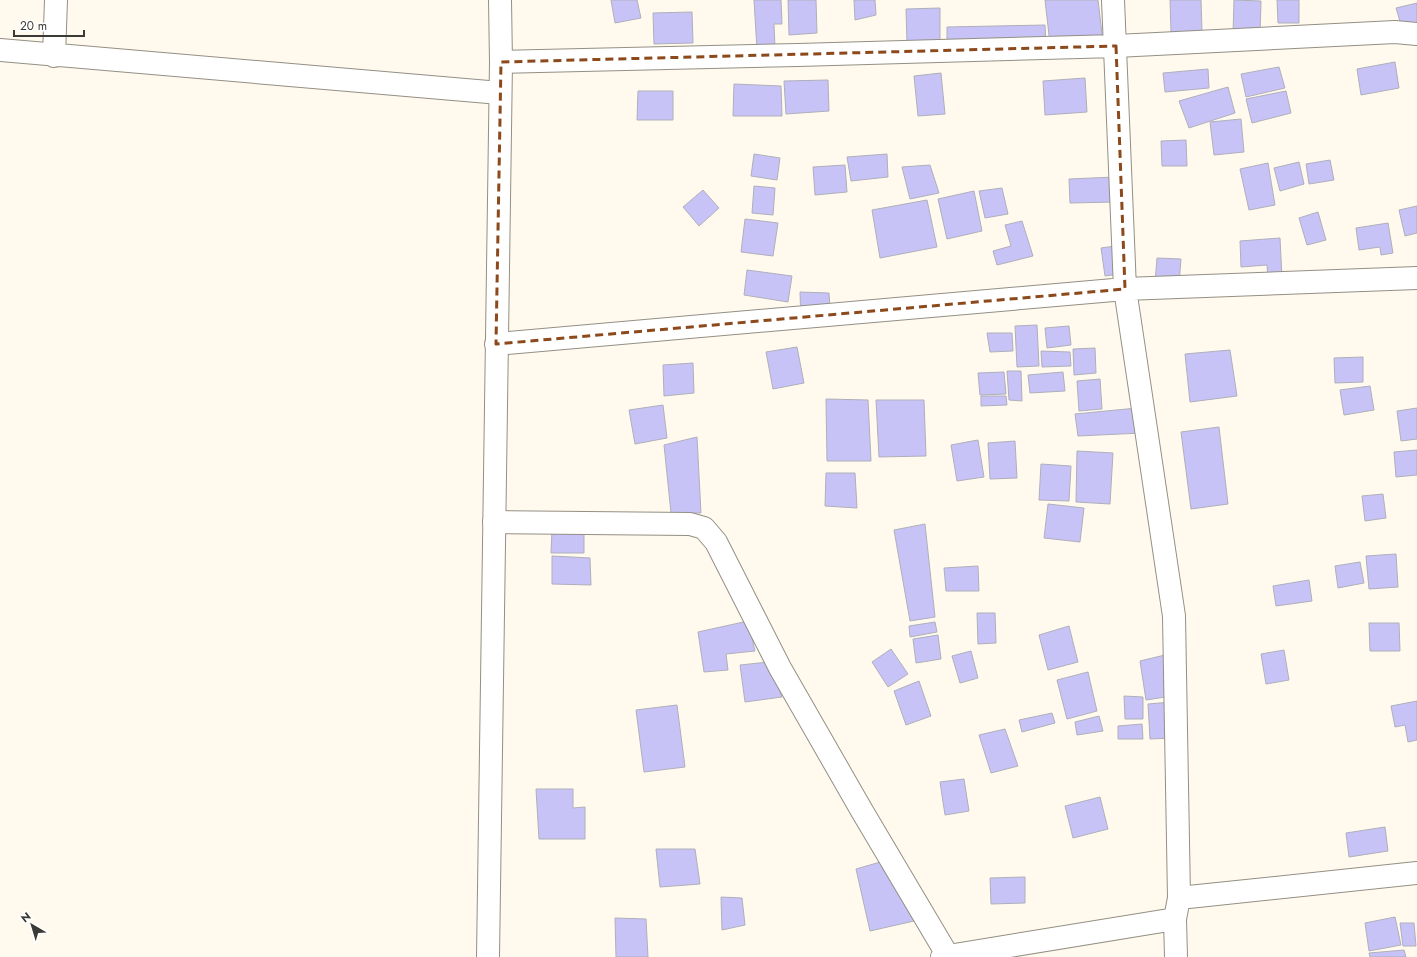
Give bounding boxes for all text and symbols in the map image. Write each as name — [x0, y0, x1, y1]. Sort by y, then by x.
scale bar — [14, 12, 84, 38]
text: 20 m — [20, 17, 47, 35]
north arrow — [12, 905, 52, 945]
text: N — [17, 908, 34, 926]

